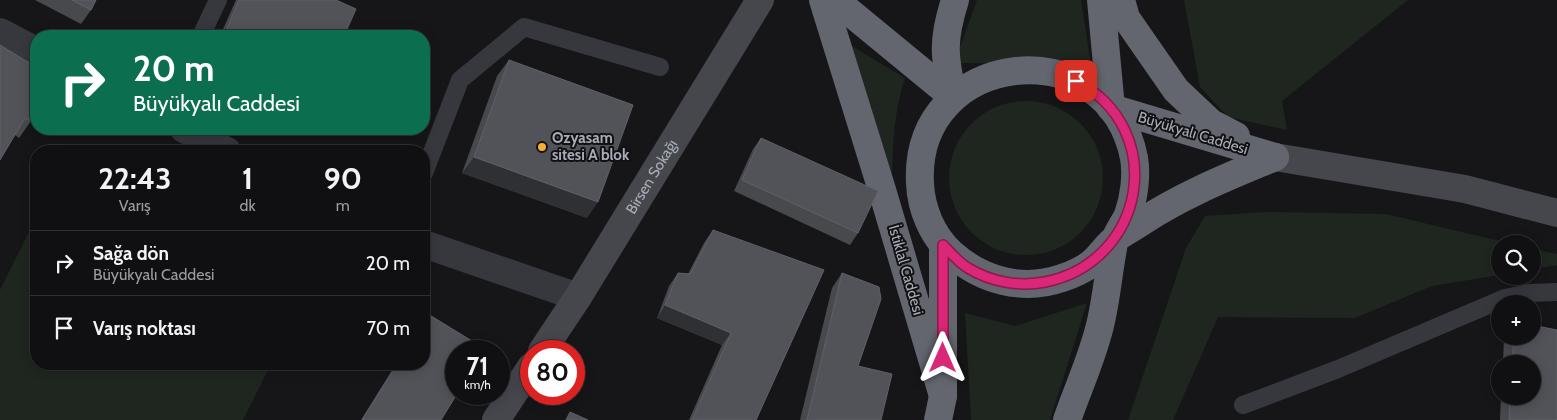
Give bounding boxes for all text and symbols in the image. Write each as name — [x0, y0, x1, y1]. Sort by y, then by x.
text: 20 m — [133, 47, 215, 90]
icon: right — [50, 50, 115, 115]
pin — [1055, 60, 1097, 102]
icon: arrive — [1062, 67, 1090, 95]
text: Büyükyalı Caddesi — [133, 90, 300, 117]
street label: Büyükyalı Caddesi — [1136, 108, 1250, 158]
place label: Ozyasam sitesi A blok — [552, 129, 630, 164]
street label: Birsen Sokağı — [622, 136, 681, 217]
marker: Ozyasam sitesi A blok — [536, 141, 548, 153]
text: 22:43 — [98, 160, 171, 197]
text: 1 — [242, 160, 253, 197]
text: 90 — [324, 160, 362, 197]
text: Varış — [119, 196, 151, 215]
text: dk — [240, 196, 256, 215]
text: m — [336, 196, 350, 215]
street label: İstiklal Caddesi — [885, 223, 928, 317]
map controls — [1491, 235, 1541, 405]
button: search — [1491, 235, 1541, 285]
text: Sağa dön — [93, 242, 169, 265]
icon: right — [50, 249, 78, 277]
text: 20 m — [366, 252, 410, 275]
text: Büyükyalı Caddesi — [93, 265, 214, 284]
button: + — [1491, 295, 1541, 345]
icon: arrive — [50, 314, 78, 342]
text: Varış noktası — [93, 317, 196, 340]
text: 70 m — [366, 317, 410, 340]
position arrow — [916, 331, 968, 383]
speed limit sign: 80 — [520, 340, 585, 405]
text: 71 — [467, 351, 488, 381]
button: − — [1491, 355, 1541, 405]
text: km/h — [464, 377, 491, 392]

